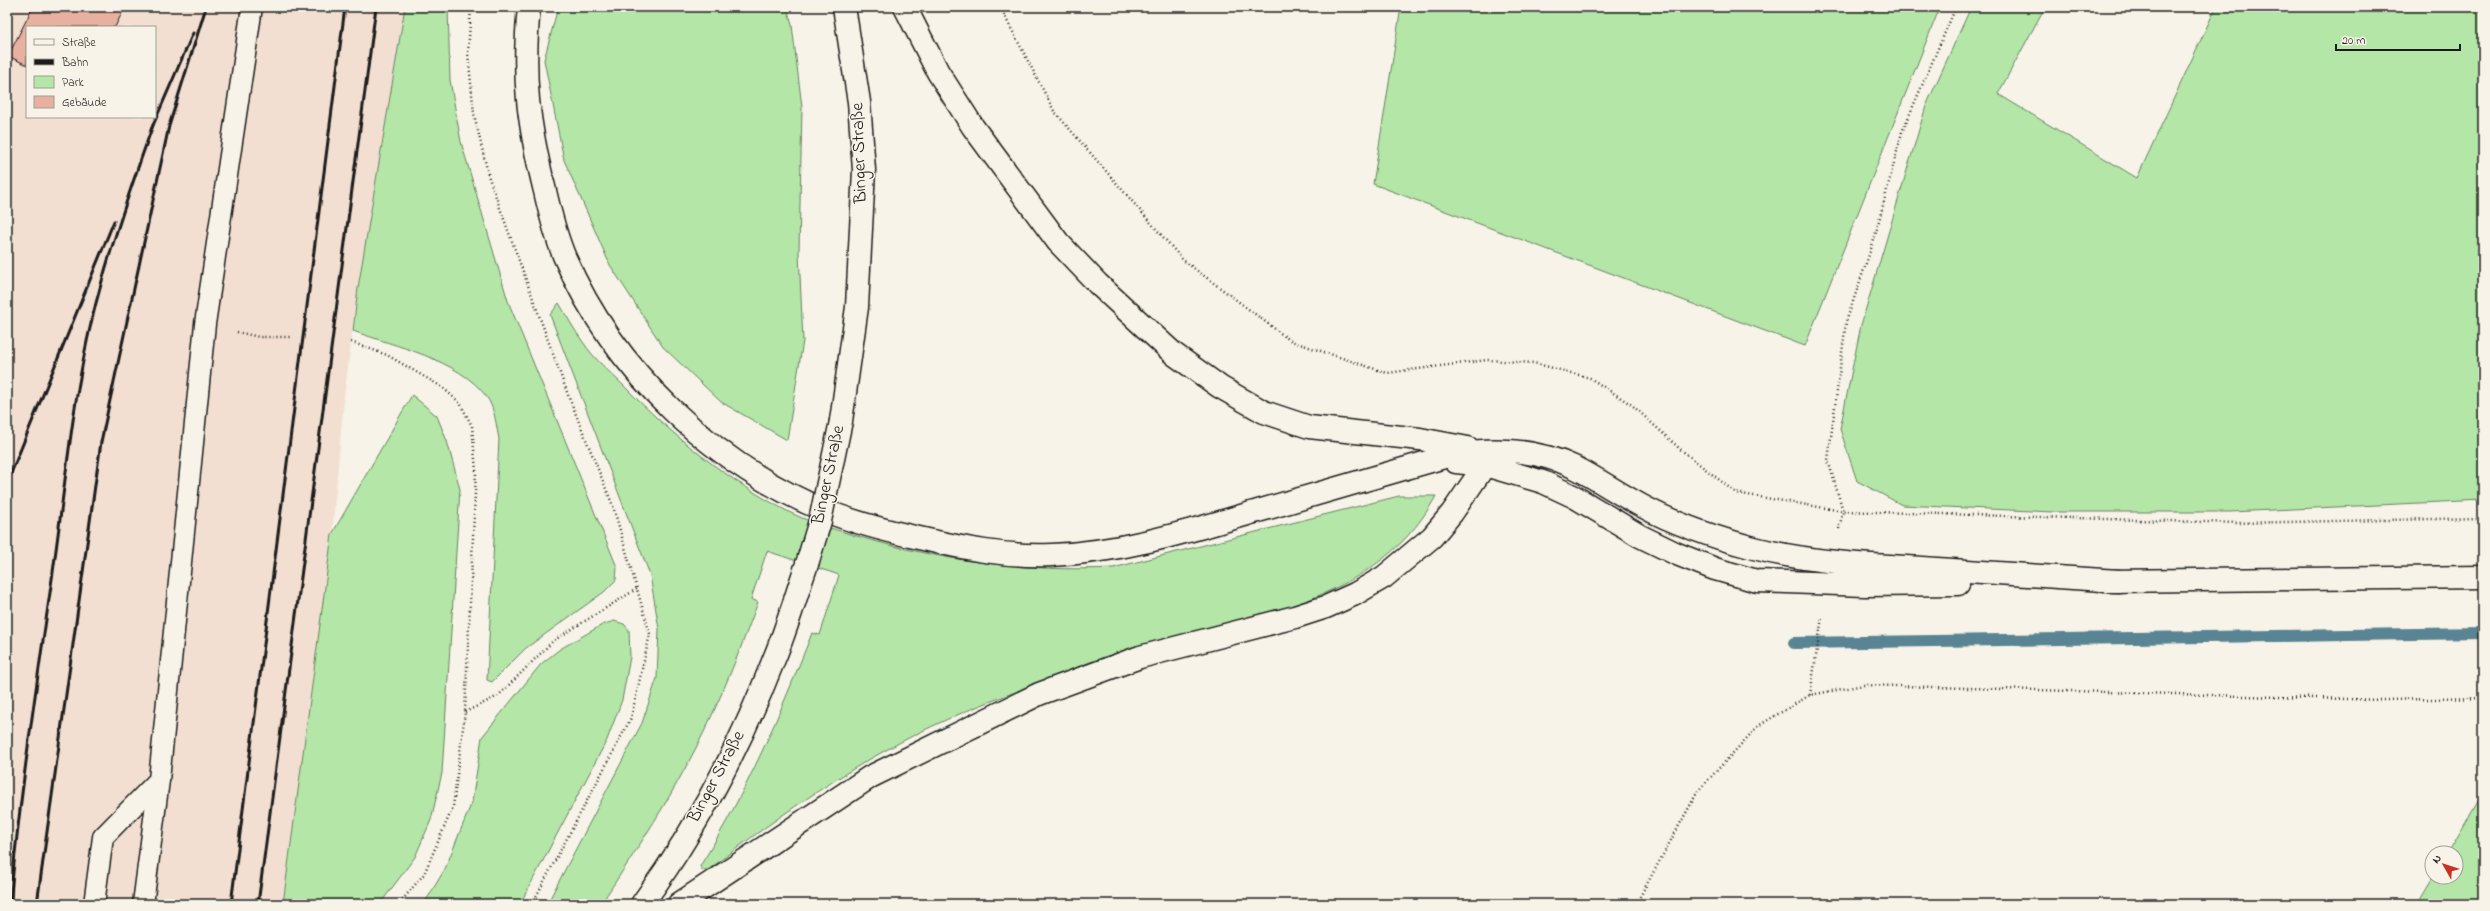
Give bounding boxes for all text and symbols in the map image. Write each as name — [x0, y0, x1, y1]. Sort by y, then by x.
legend — [26, 26, 156, 118]
scale bar — [2336, 26, 2460, 52]
text: 20 m — [2342, 32, 2365, 50]
text: Straße — [62, 34, 96, 52]
text: Bahn — [61, 54, 88, 72]
text: Park — [62, 74, 84, 92]
text: Gebäude — [62, 94, 107, 112]
street label: Binger Straße — [845, 101, 876, 205]
street label: Binger Straße — [806, 422, 853, 528]
street label: Binger Straße — [681, 726, 753, 829]
north arrow — [2424, 845, 2464, 885]
text: N — [2428, 851, 2446, 867]

